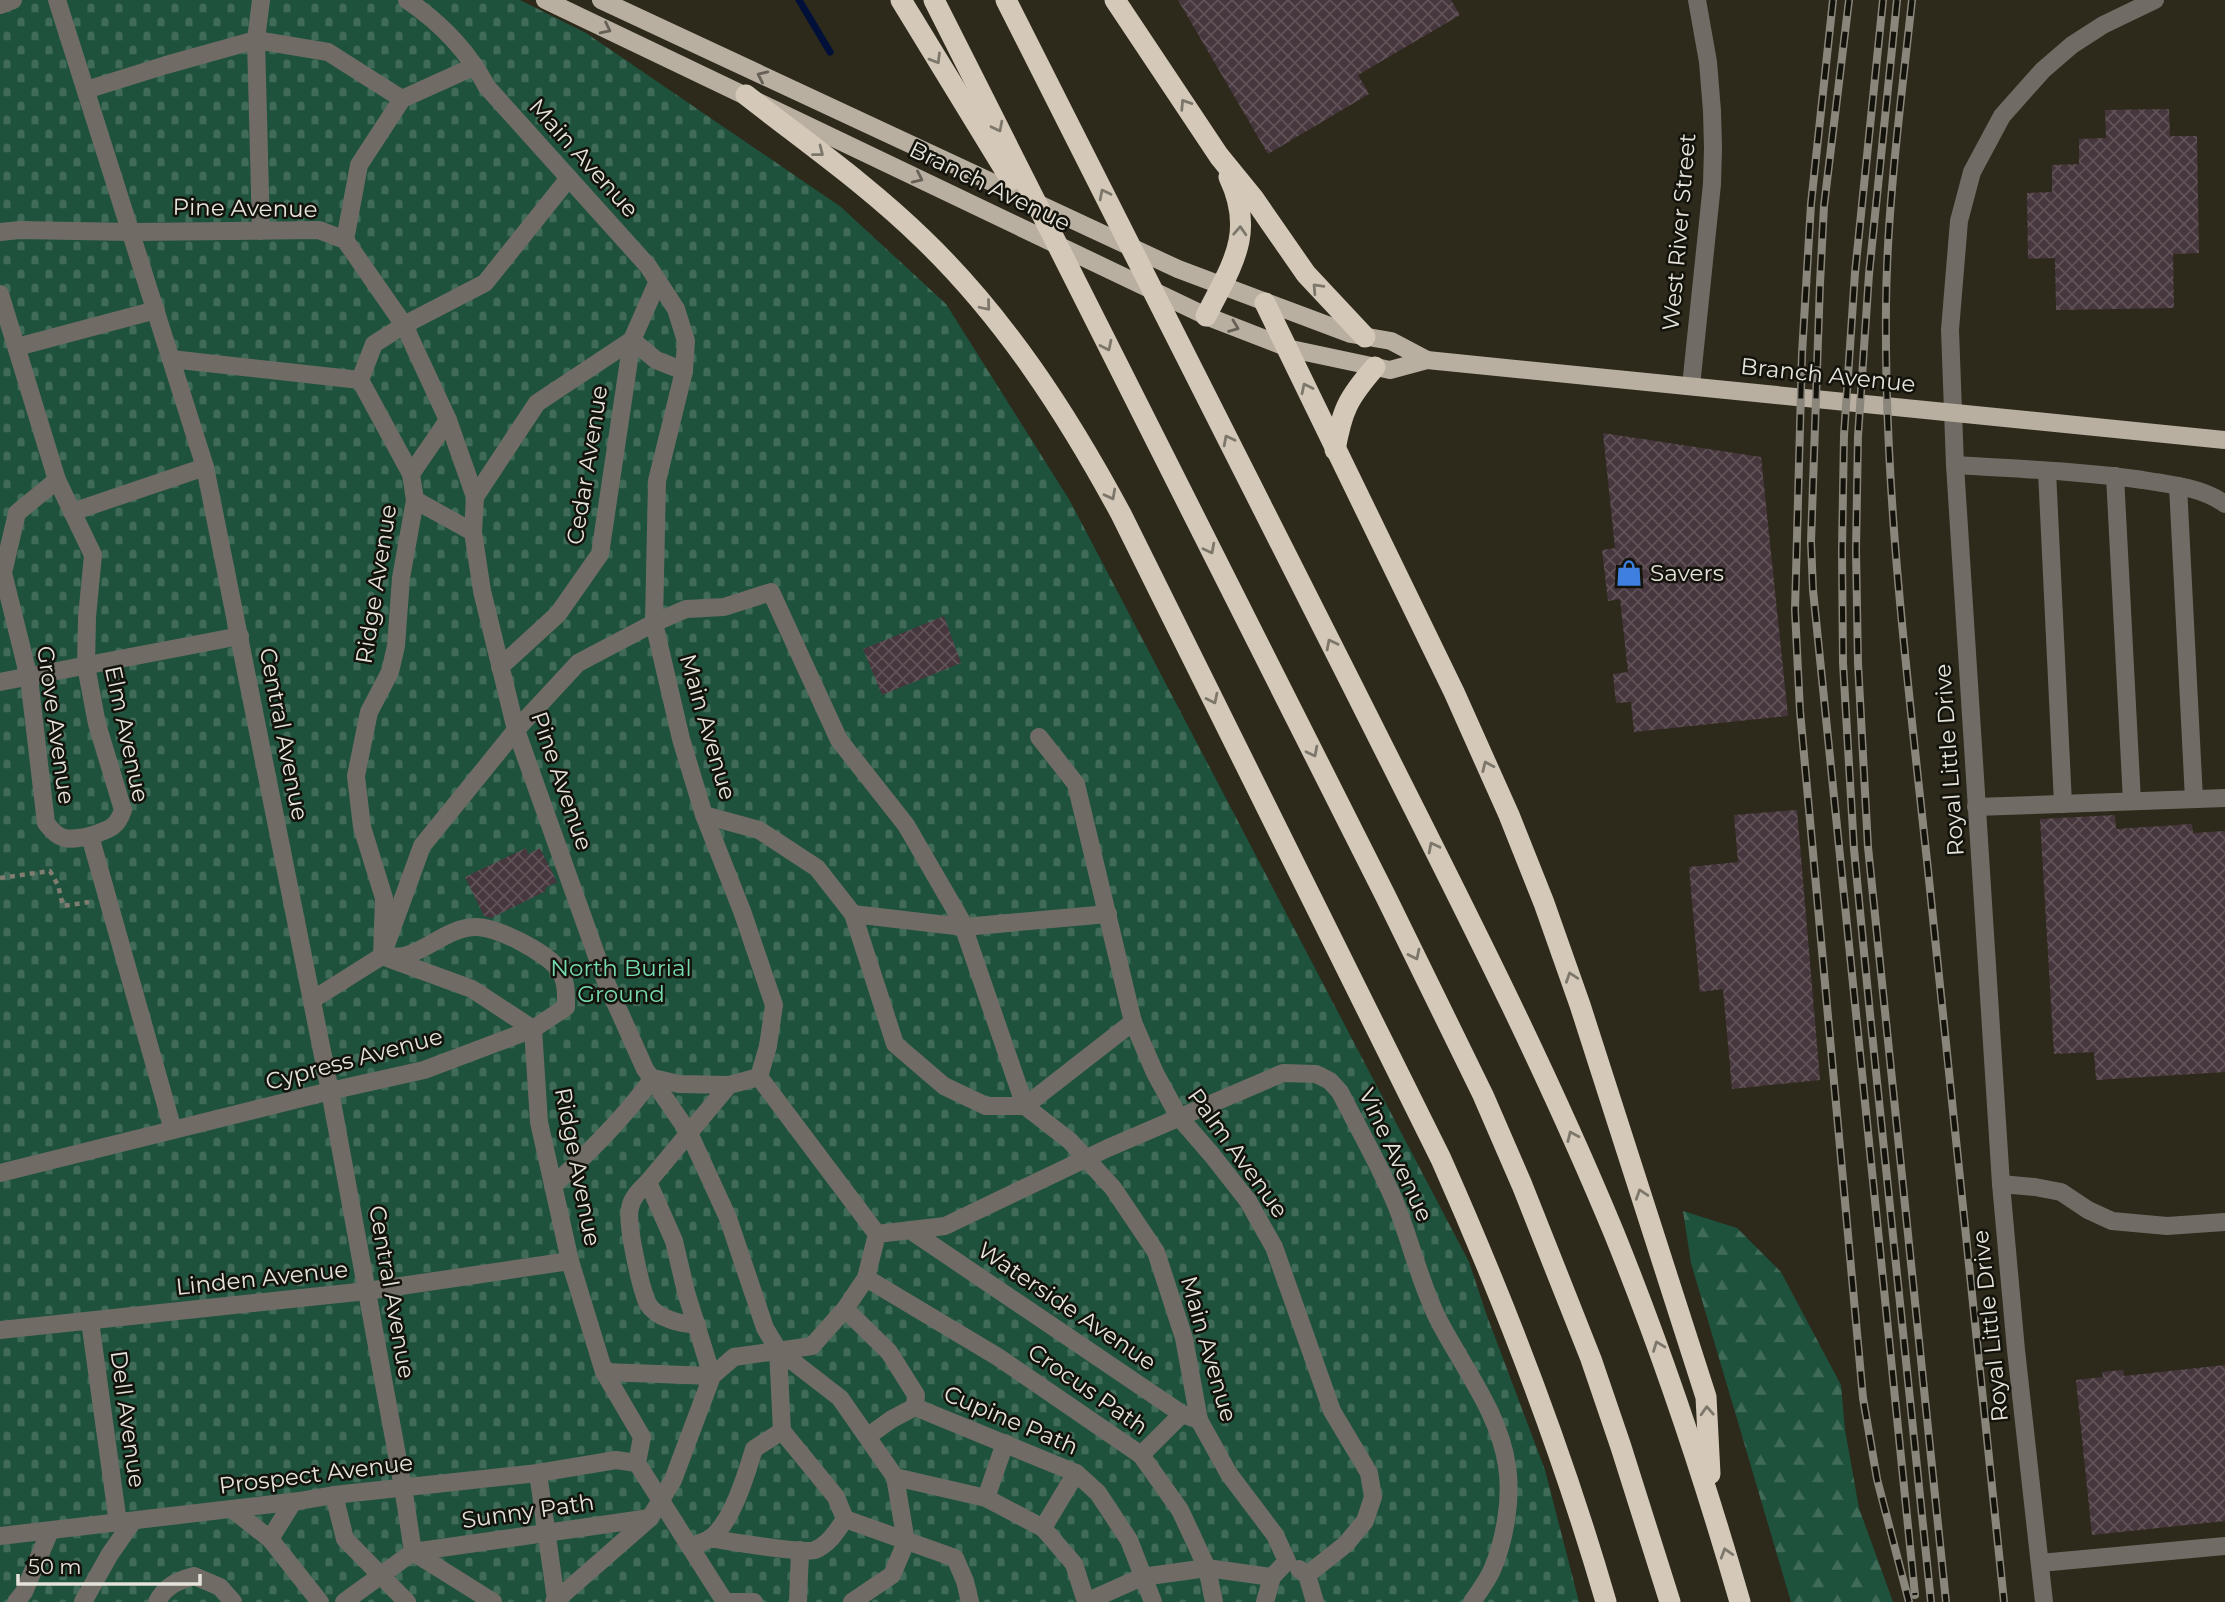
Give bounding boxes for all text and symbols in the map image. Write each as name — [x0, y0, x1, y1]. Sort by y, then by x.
one-way arrow — [599, 21, 611, 35]
one-way arrow — [928, 51, 941, 64]
one-way arrow — [757, 70, 769, 84]
street label: Main Avenue — [523, 93, 645, 223]
one-way arrow — [1180, 98, 1193, 111]
one-way arrow — [989, 120, 1003, 132]
street label: West River Street — [1656, 132, 1702, 332]
street label: Branch Avenue — [905, 135, 1075, 237]
one-way arrow — [811, 144, 824, 157]
one-way arrow — [911, 170, 923, 184]
one-way arrow — [1098, 188, 1112, 201]
street label: Pine Avenue — [172, 193, 318, 223]
one-way arrow — [1232, 225, 1247, 236]
one-way arrow — [1313, 283, 1326, 296]
one-way arrow — [978, 298, 990, 311]
one-way arrow — [1228, 319, 1240, 333]
one-way arrow — [1099, 339, 1113, 351]
street label: Branch Avenue — [1739, 352, 1917, 398]
street label: Cedar Avenue — [561, 383, 613, 547]
one-way arrow — [1300, 383, 1314, 395]
one-way arrow — [1223, 435, 1237, 447]
one-way arrow — [1103, 488, 1116, 501]
street label: Ridge Avenue — [350, 502, 402, 666]
one-way arrow — [1201, 542, 1215, 554]
shop icon: Savers — [1614, 558, 1644, 588]
place label: Savers — [1650, 559, 1724, 587]
one-way arrow — [1325, 639, 1339, 651]
street label: Grove Avenue — [31, 644, 81, 806]
street label: Central Avenue — [254, 645, 314, 823]
street label: Main Avenue — [674, 651, 742, 803]
street label: Elm Avenue — [99, 663, 155, 805]
street label: Royal Little Drive — [1928, 663, 1970, 857]
one-way arrow — [1205, 692, 1219, 704]
street label: Pine Avenue — [525, 708, 599, 854]
one-way arrow — [1304, 745, 1318, 757]
one-way arrow — [1481, 761, 1495, 773]
one-way arrow — [1428, 842, 1442, 854]
one-way arrow — [1406, 948, 1420, 960]
park label: North Burial Ground — [550, 954, 692, 1008]
one-way arrow — [1565, 972, 1579, 984]
street label: Cypress Avenue — [262, 1022, 446, 1096]
street label: Palm Avenue — [1182, 1083, 1294, 1223]
street label: Vine Avenue — [1353, 1084, 1439, 1226]
street label: Ridge Avenue — [549, 1085, 607, 1249]
one-way arrow — [1566, 1130, 1580, 1143]
one-way arrow — [1634, 1188, 1649, 1200]
street label: Central Avenue — [363, 1203, 421, 1381]
street label: Royal Little Drive — [1966, 1229, 2014, 1423]
street label: Waterside Avenue — [972, 1236, 1162, 1376]
street label: Linden Avenue — [174, 1255, 350, 1301]
street label: Main Avenue — [1175, 1273, 1243, 1425]
street label: Crocus Path — [1023, 1337, 1153, 1441]
one-way arrow — [1652, 1341, 1666, 1353]
street label: Dell Avenue — [105, 1349, 151, 1489]
street label: Cupine Path — [940, 1379, 1082, 1461]
one-way arrow — [1699, 1405, 1714, 1416]
street label: Prospect Avenue — [217, 1448, 415, 1500]
street label: Sunny Path — [460, 1488, 596, 1534]
scale bar — [18, 1542, 200, 1586]
one-way arrow — [1719, 1547, 1734, 1559]
text: 50 m — [28, 1554, 82, 1579]

